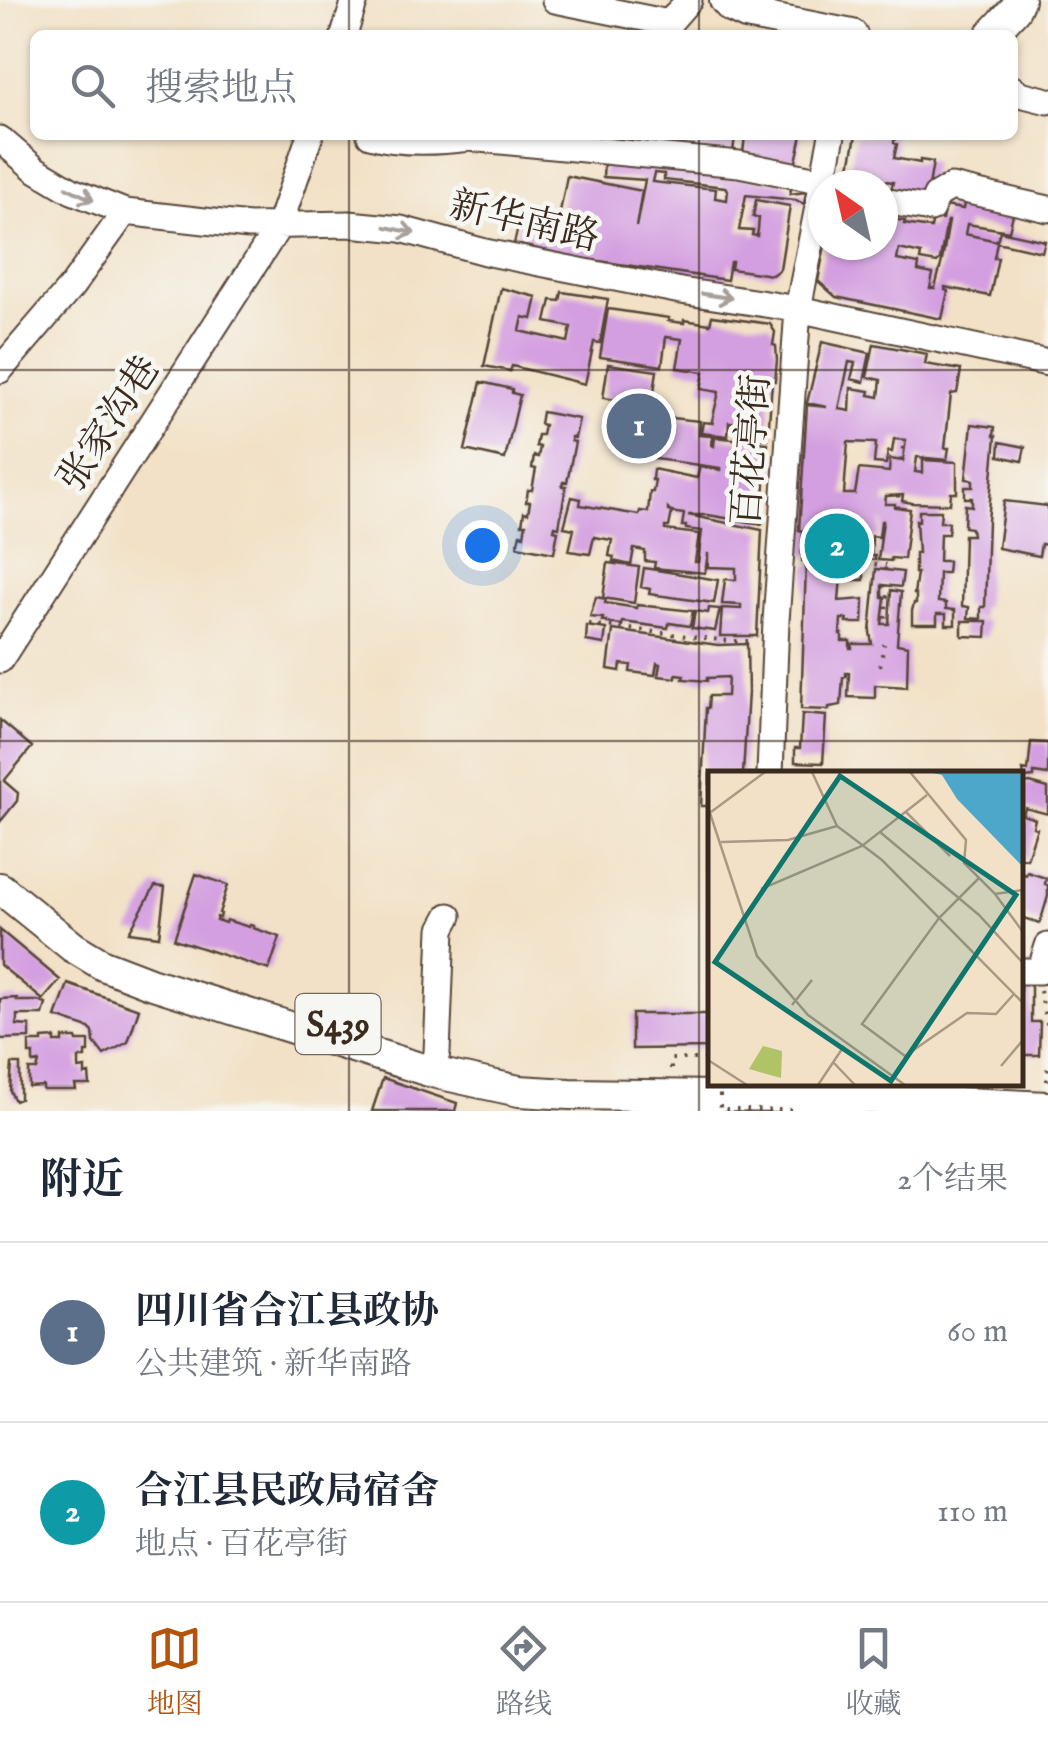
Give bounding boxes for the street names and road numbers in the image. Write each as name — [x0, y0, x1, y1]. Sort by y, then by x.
street label: 新华南路 — [445, 182, 604, 263]
street label: 张家沟巷 — [49, 348, 172, 501]
street label: 百花亭街 — [724, 373, 782, 528]
road number: S439 — [296, 994, 380, 1054]

